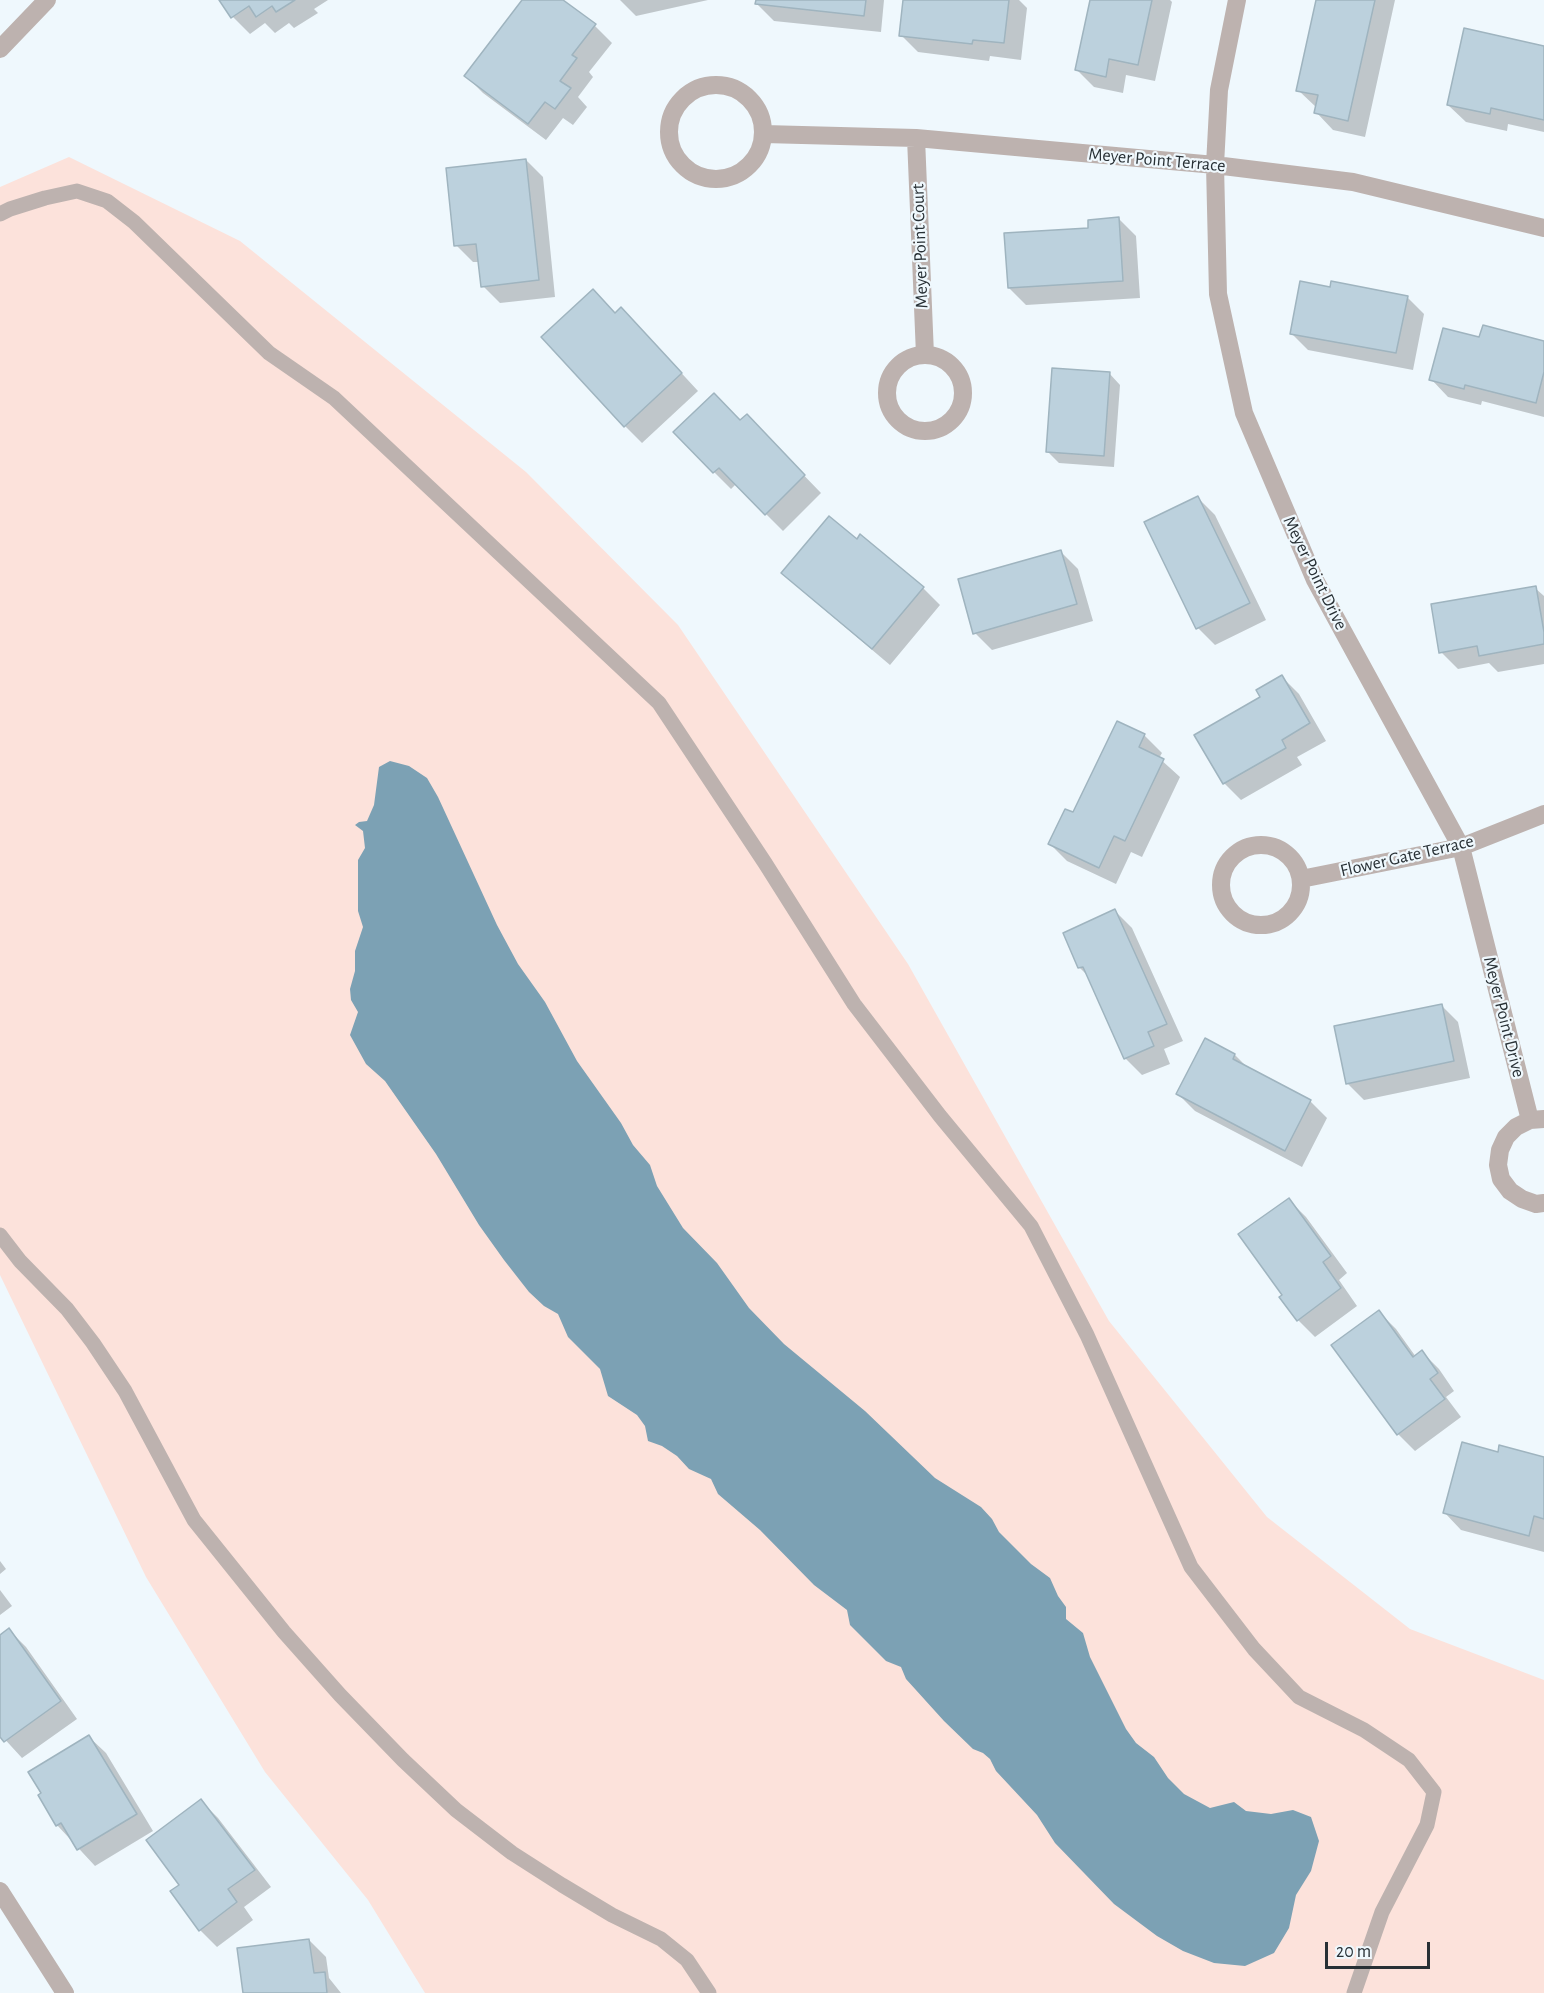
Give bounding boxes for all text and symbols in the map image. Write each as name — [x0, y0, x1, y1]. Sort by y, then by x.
street label: Meyer Point Terrace — [1088, 143, 1226, 177]
street label: Meyer Point Court — [907, 183, 933, 309]
street label: Meyer Point Drive — [1278, 513, 1352, 633]
street label: Flower Gate Terrace — [1338, 830, 1476, 882]
street label: Meyer Point Drive — [1479, 954, 1529, 1080]
scale bar — [1328, 1930, 1433, 1968]
text: 20 m — [1336, 1943, 1371, 1961]

